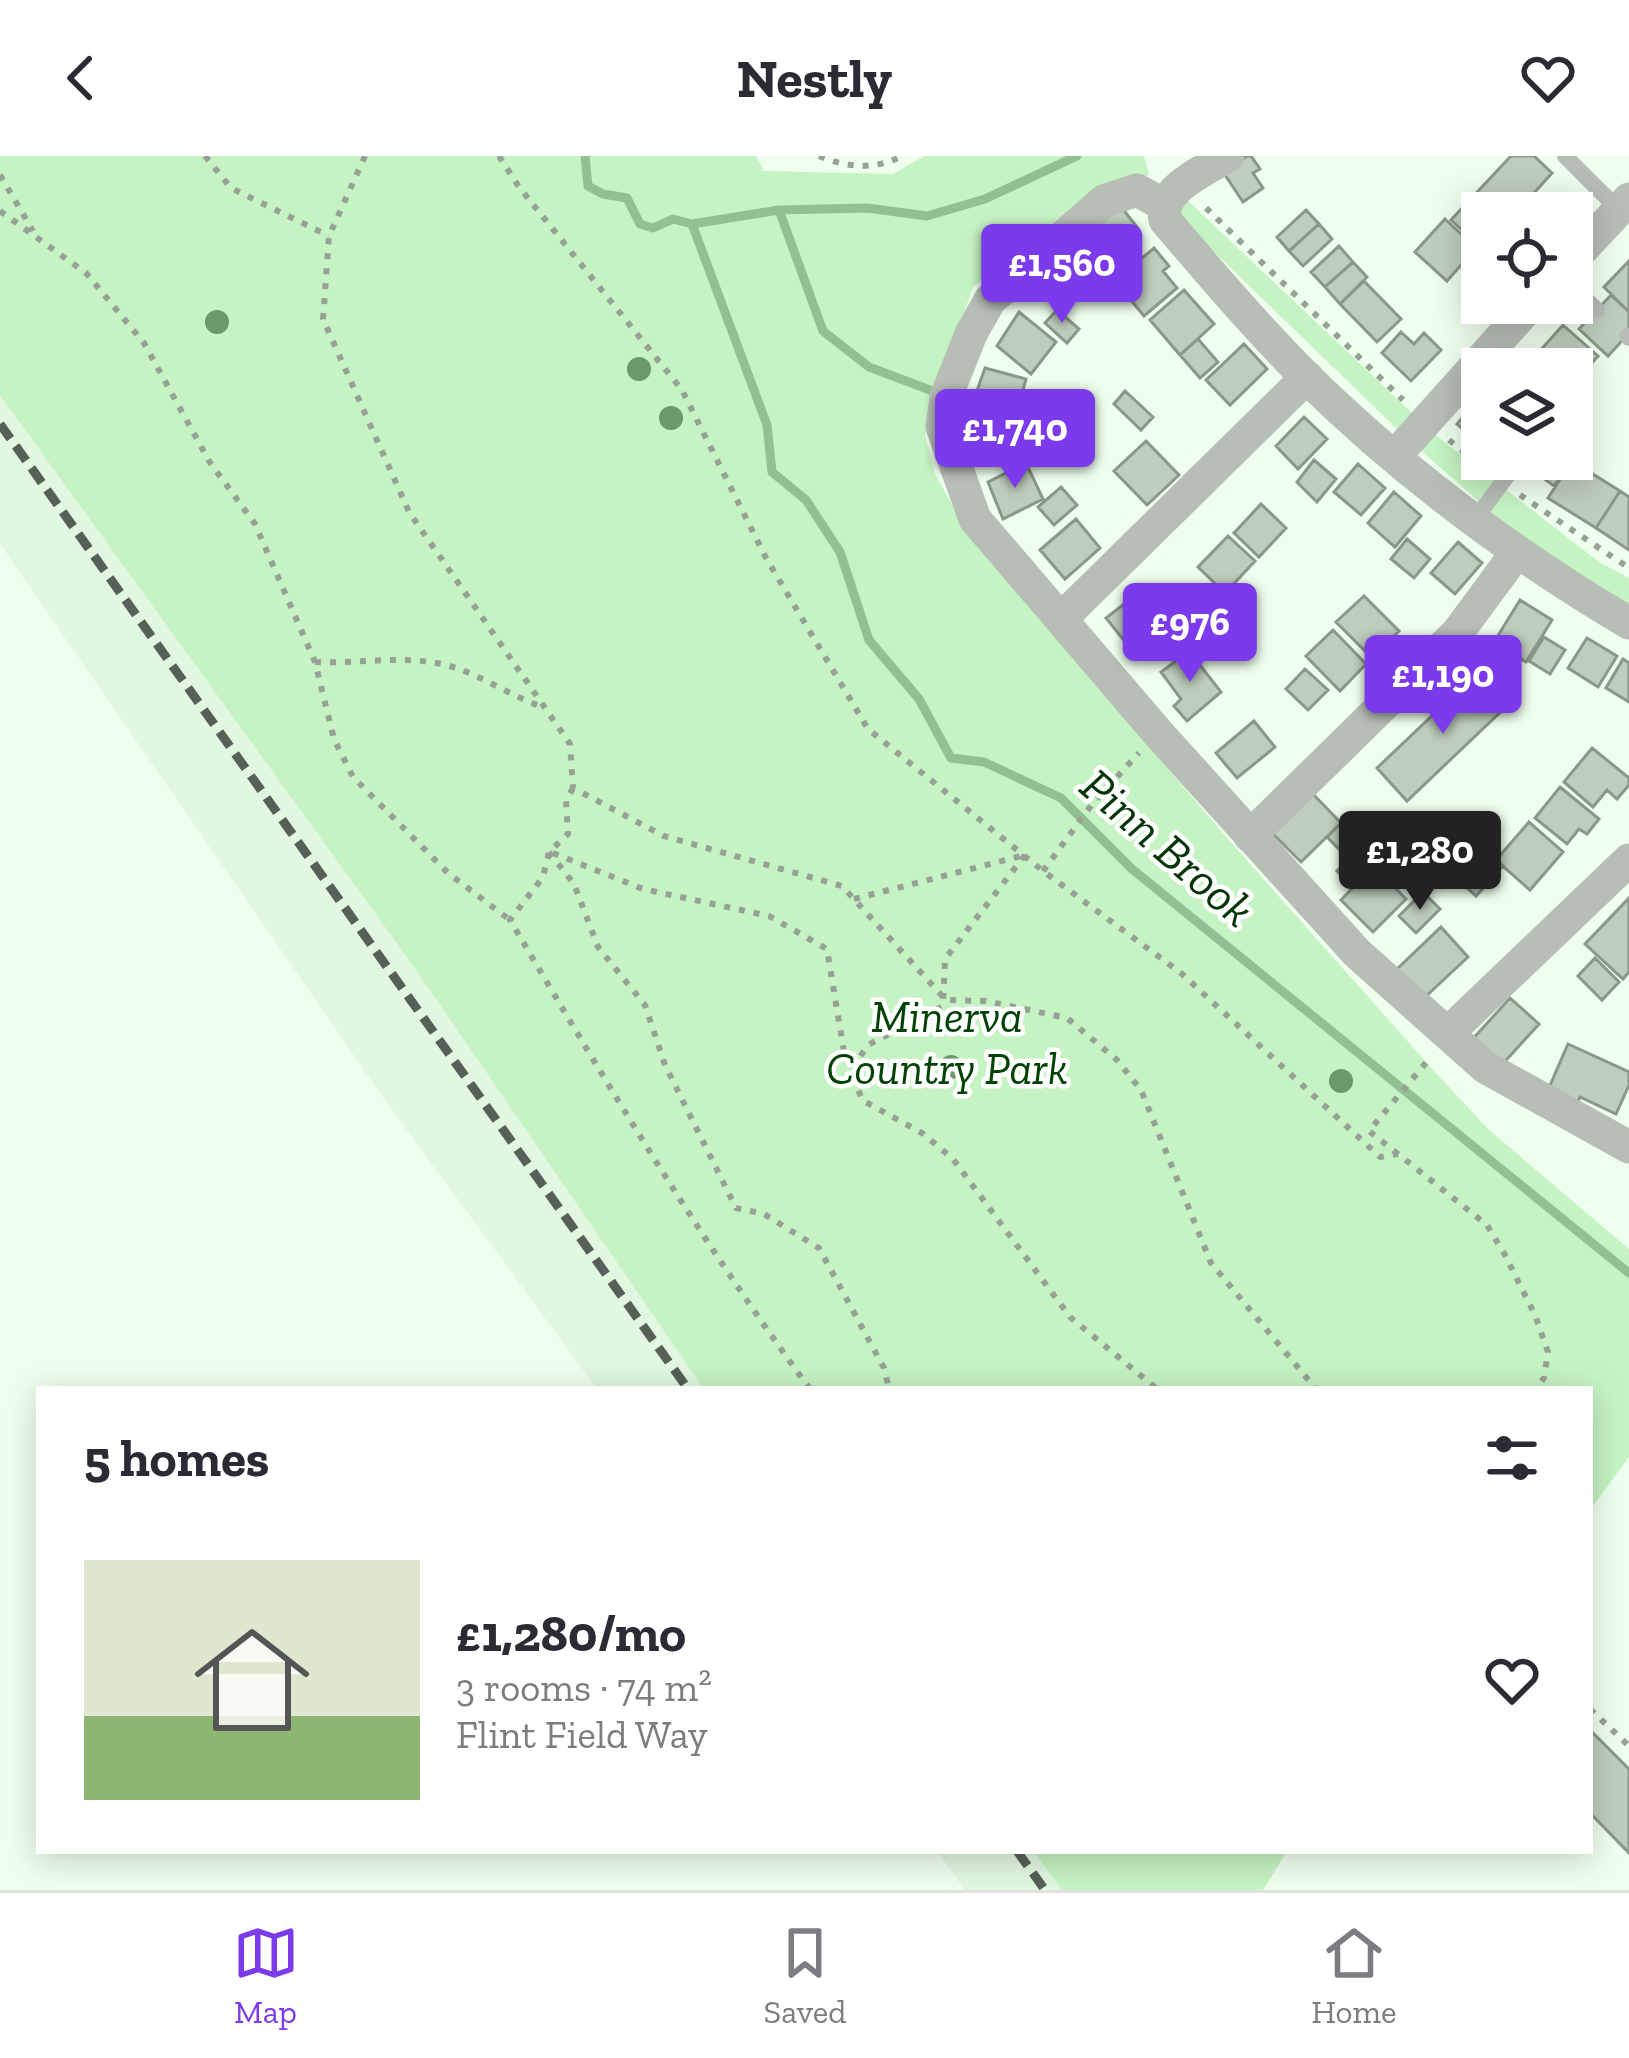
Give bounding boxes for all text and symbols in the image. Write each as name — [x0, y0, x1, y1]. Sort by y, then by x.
icon: back — [48, 45, 114, 111]
icon: heart — [1515, 45, 1581, 111]
text: Nestly — [737, 46, 892, 111]
map controls — [1461, 192, 1593, 480]
button: locate — [1461, 192, 1593, 324]
pin: £1,560 — [964, 224, 1160, 326]
text: £1,560 — [1008, 239, 1116, 286]
button: layers — [1461, 348, 1593, 480]
pin: £1,740 — [917, 389, 1113, 491]
text: £1,740 — [962, 404, 1068, 451]
pin: £976 — [1119, 583, 1261, 685]
text: £976 — [1150, 598, 1230, 645]
pin: £1,190 — [1345, 635, 1541, 737]
text: £1,190 — [1392, 650, 1494, 697]
water label: Pinn Brook — [1069, 757, 1266, 938]
pin: £1,280 — [1322, 811, 1518, 913]
text: £1,280 — [1366, 826, 1474, 873]
park label: Minerva Country Park — [826, 990, 1068, 1096]
icon: filters — [1479, 1425, 1545, 1491]
text: 5 homes — [84, 1428, 269, 1489]
text: £1,280/mo — [456, 1603, 686, 1664]
icon: home — [180, 1608, 324, 1752]
icon: heart — [1479, 1647, 1545, 1713]
text: 3 rooms · 74 m² — [456, 1664, 712, 1711]
text: Flint Field Way — [456, 1711, 708, 1758]
tab: Map — [233, 1920, 299, 2031]
tab: Saved — [764, 1920, 846, 2031]
tab: Home — [1311, 1920, 1396, 2031]

